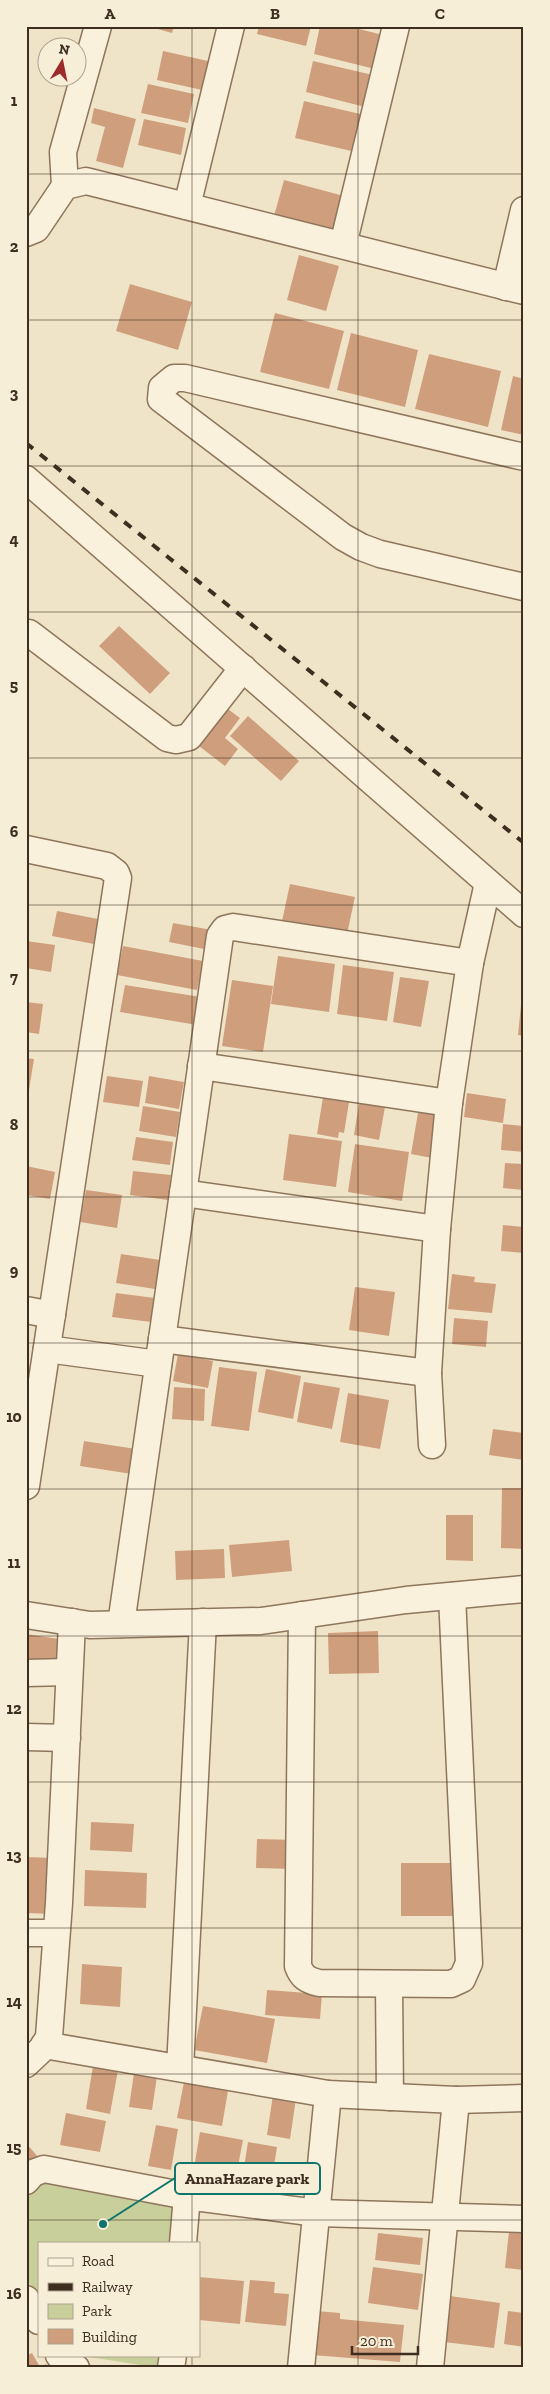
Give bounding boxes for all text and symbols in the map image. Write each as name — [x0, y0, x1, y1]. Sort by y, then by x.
text: A — [105, 4, 116, 23]
text: B — [270, 4, 280, 23]
text: C — [435, 4, 445, 23]
north arrow — [38, 38, 88, 88]
text: N — [57, 40, 71, 59]
text: 1 — [11, 91, 18, 110]
text: 2 — [10, 237, 19, 256]
text: 3 — [10, 384, 19, 403]
text: 4 — [9, 530, 19, 549]
text: 5 — [10, 676, 18, 695]
text: 6 — [10, 822, 19, 841]
text: 7 — [10, 968, 18, 987]
text: 8 — [10, 1115, 19, 1134]
text: 9 — [10, 1261, 19, 1280]
text: 10 — [6, 1407, 22, 1426]
text: 11 — [8, 1553, 21, 1572]
text: 12 — [6, 1699, 22, 1718]
text: 13 — [7, 1846, 22, 1865]
text: 14 — [6, 1992, 22, 2011]
text: 15 — [7, 2138, 21, 2157]
callout: AnnaHazare park — [175, 2163, 320, 2194]
text: AnnaHazare park — [185, 2169, 310, 2188]
legend — [38, 2242, 200, 2356]
text: Road — [82, 2252, 115, 2270]
text: Railway — [82, 2278, 133, 2296]
text: 16 — [6, 2284, 22, 2303]
text: Park — [82, 2302, 112, 2320]
scale bar — [352, 2324, 419, 2356]
text: Building — [82, 2328, 137, 2346]
text: 20 m — [360, 2332, 393, 2350]

